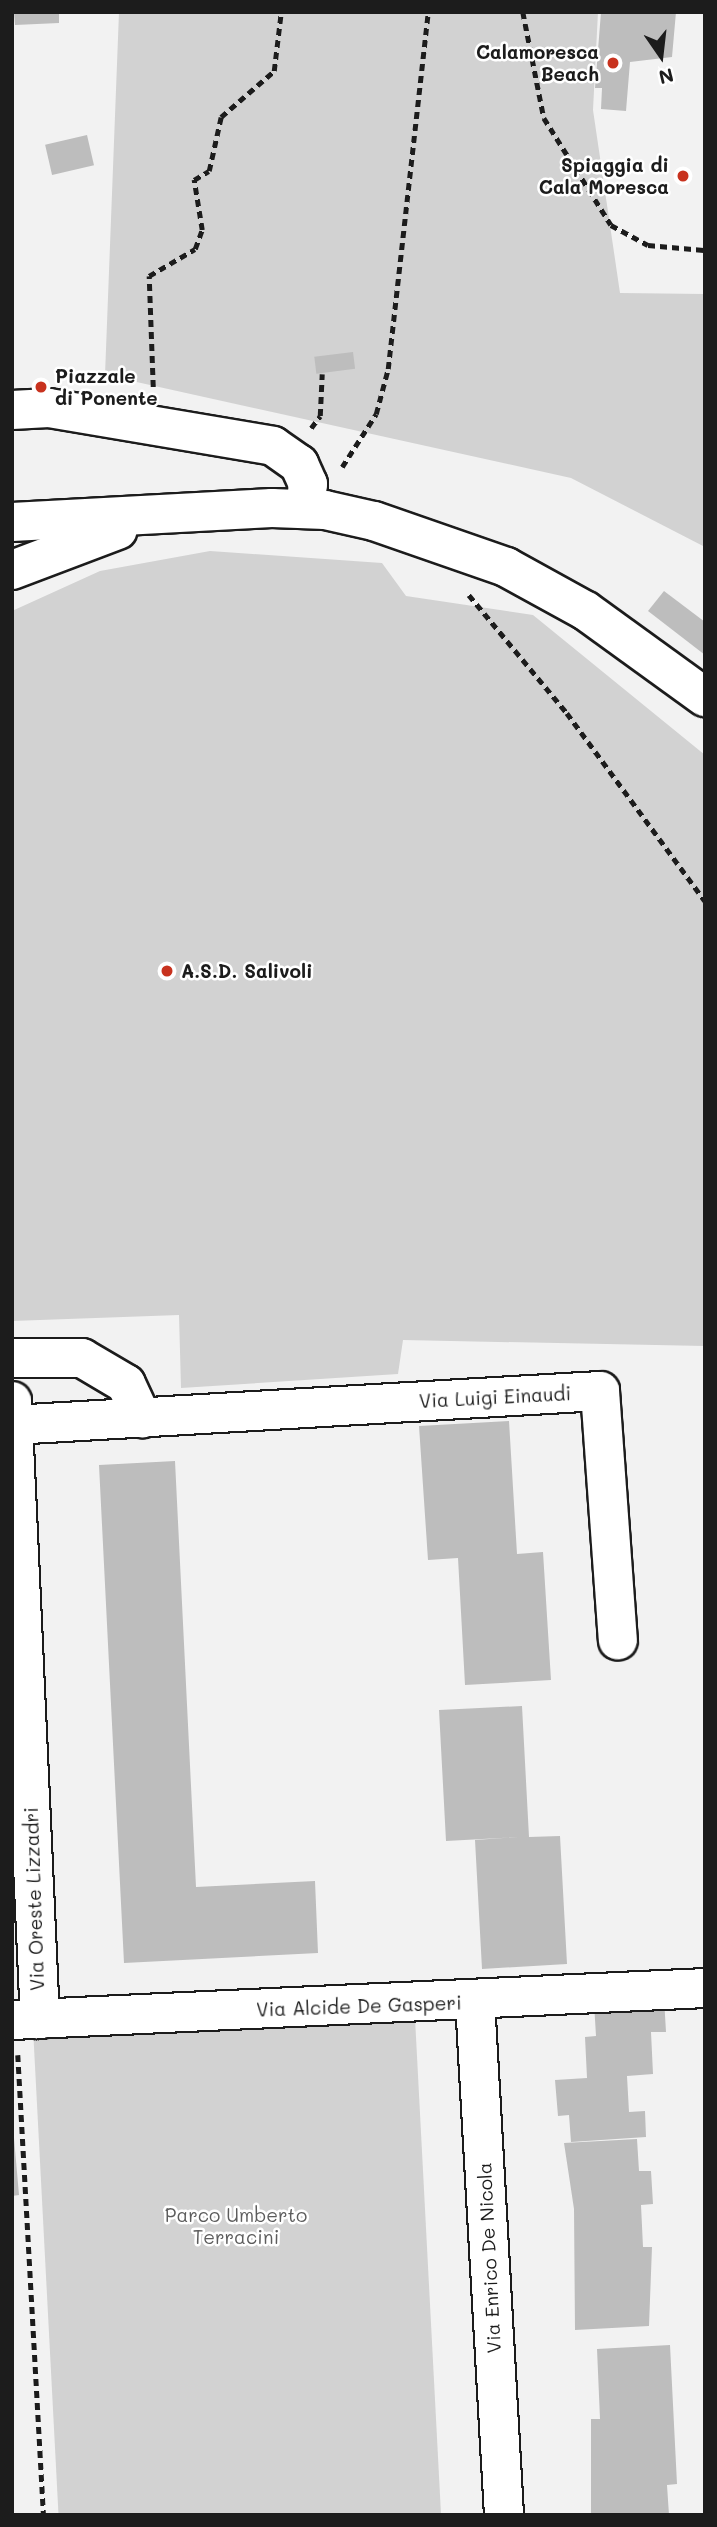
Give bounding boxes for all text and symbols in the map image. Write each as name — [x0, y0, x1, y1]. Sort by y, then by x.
north arrow — [626, 21, 696, 91]
place label: Calamoresca Beach — [476, 41, 599, 85]
marker: Calamoresca Beach — [605, 55, 621, 71]
text: N — [656, 63, 676, 91]
place label: Spiaggia di Cala Moresca — [539, 154, 669, 198]
marker: Spiaggia di Cala Moresca — [675, 168, 691, 184]
place label: Piazzale di Ponente — [55, 365, 158, 409]
marker: Piazzale di Ponente — [33, 379, 49, 395]
place label: A.S.D. Salivoli — [181, 960, 313, 982]
marker: A.S.D. Salivoli — [159, 963, 175, 979]
street label: Via Luigi Einaudi — [418, 1382, 572, 1412]
street label: Via Oreste Lizzadri — [19, 1807, 49, 1991]
street label: Via Alcide De Gasperi — [256, 1991, 462, 2021]
street label: Via Enrico De Nicola — [473, 2162, 505, 2354]
park label: Parco Umberto Terracini — [165, 2204, 307, 2248]

